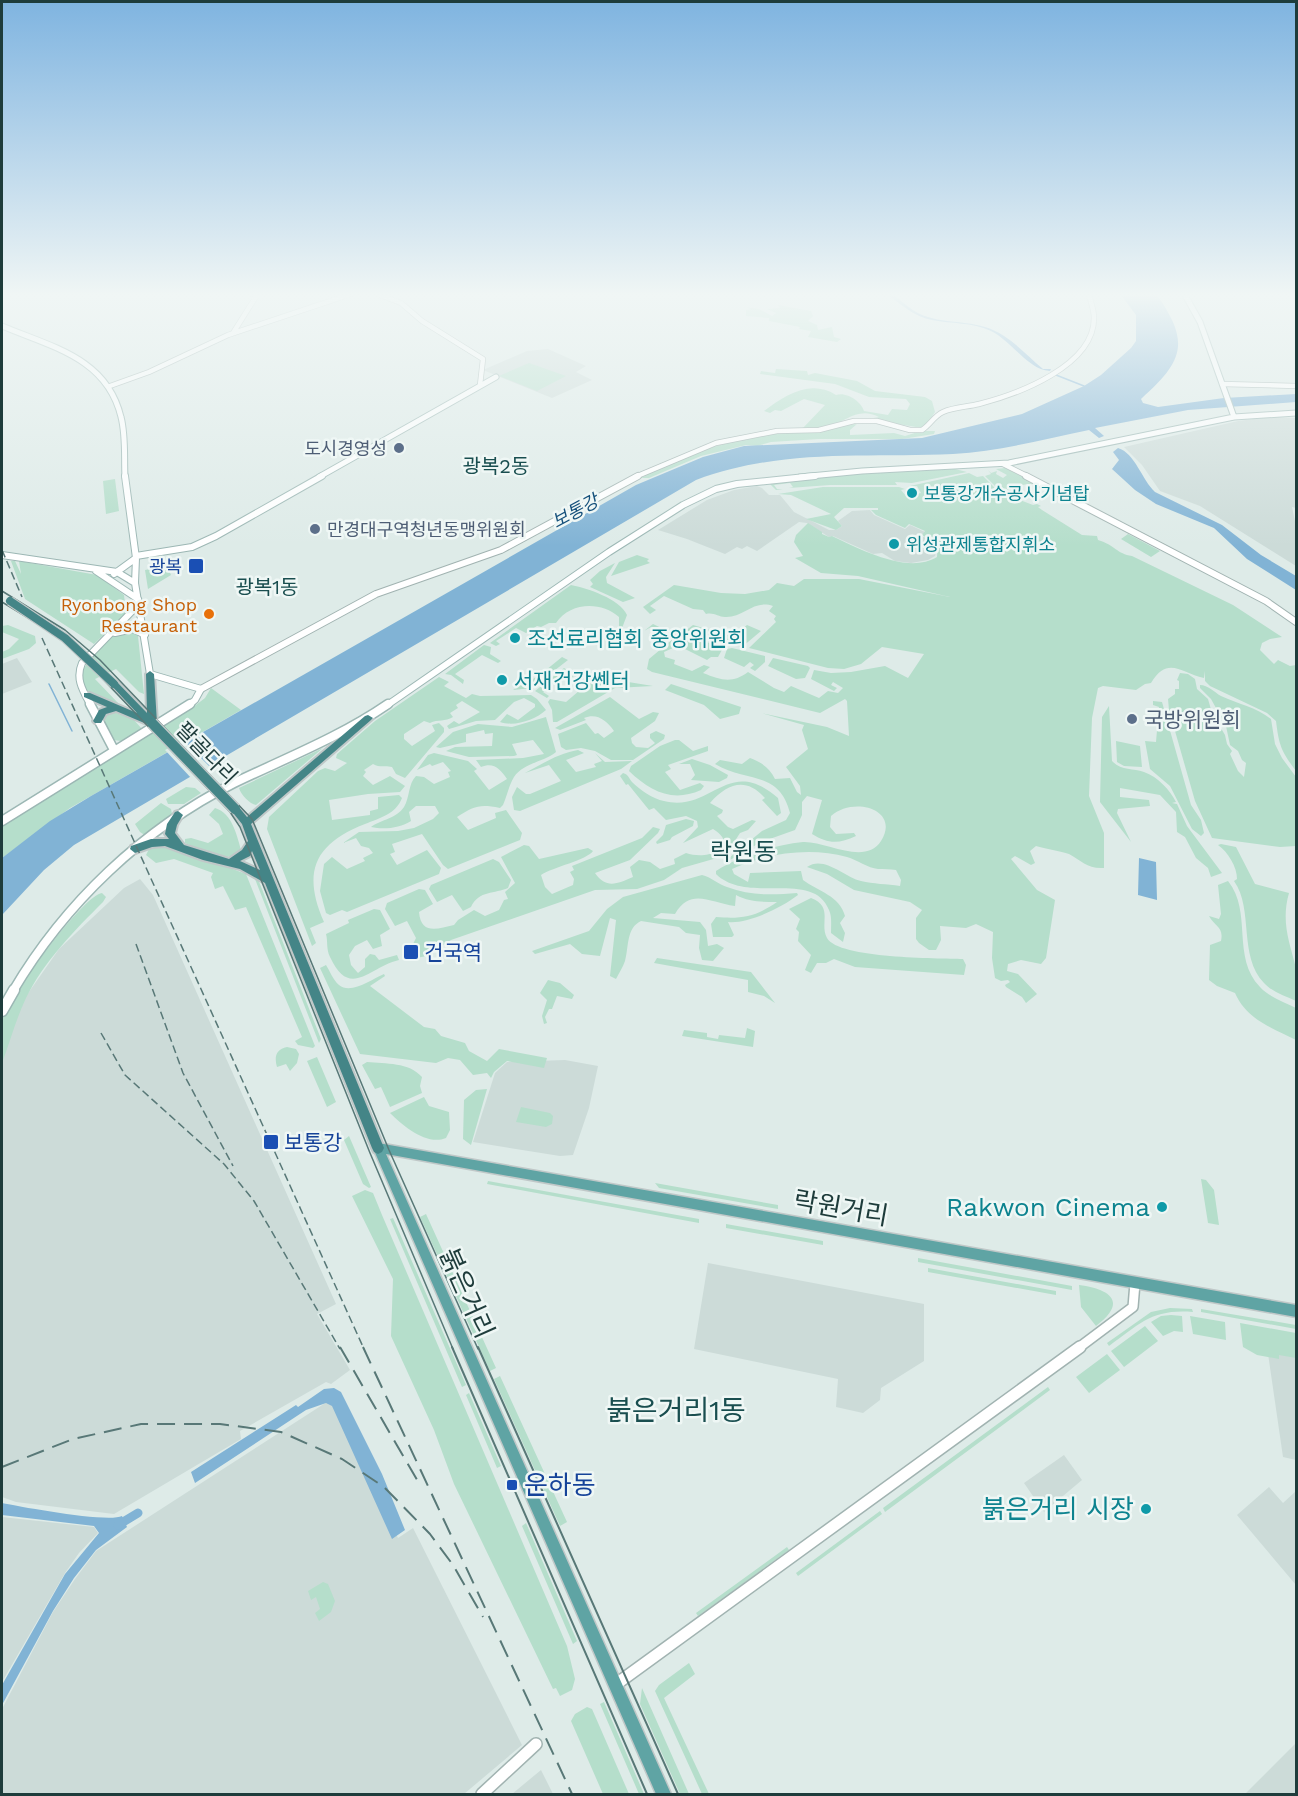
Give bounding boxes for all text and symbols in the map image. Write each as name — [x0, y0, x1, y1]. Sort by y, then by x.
place label: 도시경영성 — [304, 438, 387, 459]
marker: 도시경영성 — [392, 441, 406, 455]
district label: 광복2동 — [463, 454, 529, 478]
place label: 보통강개수공사기념탑 — [924, 483, 1090, 504]
marker: 보통강개수공사기념탑 — [905, 486, 919, 500]
water label: 보통강 — [548, 489, 604, 532]
place label: 만경대구역청년동맹위원회 — [327, 519, 526, 540]
marker: 만경대구역청년동맹위원회 — [308, 522, 322, 536]
place label: 위성관제통합지휘소 — [906, 534, 1055, 555]
marker: 위성관제통합지휘소 — [887, 537, 901, 551]
place label: 광복 — [149, 556, 182, 577]
marker: 광복 — [187, 557, 205, 575]
district label: 광복1동 — [236, 575, 299, 599]
place label: Ryonbong Shop Restaurant — [61, 594, 197, 636]
marker: Ryonbong Shop Restaurant — [202, 607, 216, 621]
place label: 조선료리협회 중앙위원회 — [527, 626, 747, 651]
marker: 조선료리협회 중앙위원회 — [508, 631, 522, 645]
place label: 서재건강쎈터 — [514, 668, 630, 693]
marker: 서재건강쎈터 — [495, 673, 509, 687]
place label: 국방위원회 — [1144, 707, 1241, 732]
marker: 국방위원회 — [1125, 712, 1139, 726]
street label: 팔골다리 — [171, 717, 243, 789]
district label: 락원동 — [710, 838, 776, 866]
place label: 건국역 — [424, 940, 482, 965]
marker: 건국역 — [402, 943, 420, 961]
place label: 보통강 — [284, 1130, 342, 1155]
marker: 보통강 — [262, 1133, 280, 1151]
street label: 락원거리 — [791, 1185, 891, 1231]
place label: Rakwon Cinema — [946, 1192, 1150, 1222]
marker: Rakwon Cinema — [1155, 1200, 1169, 1214]
street label: 붉은거리 — [434, 1243, 500, 1343]
district label: 붉은거리1동 — [606, 1394, 746, 1427]
place label: 운하동 — [524, 1470, 596, 1500]
marker: 운하동 — [505, 1478, 519, 1492]
place label: 붉은거리 시장 — [982, 1494, 1134, 1524]
marker: 붉은거리 시장 — [1139, 1502, 1153, 1516]

